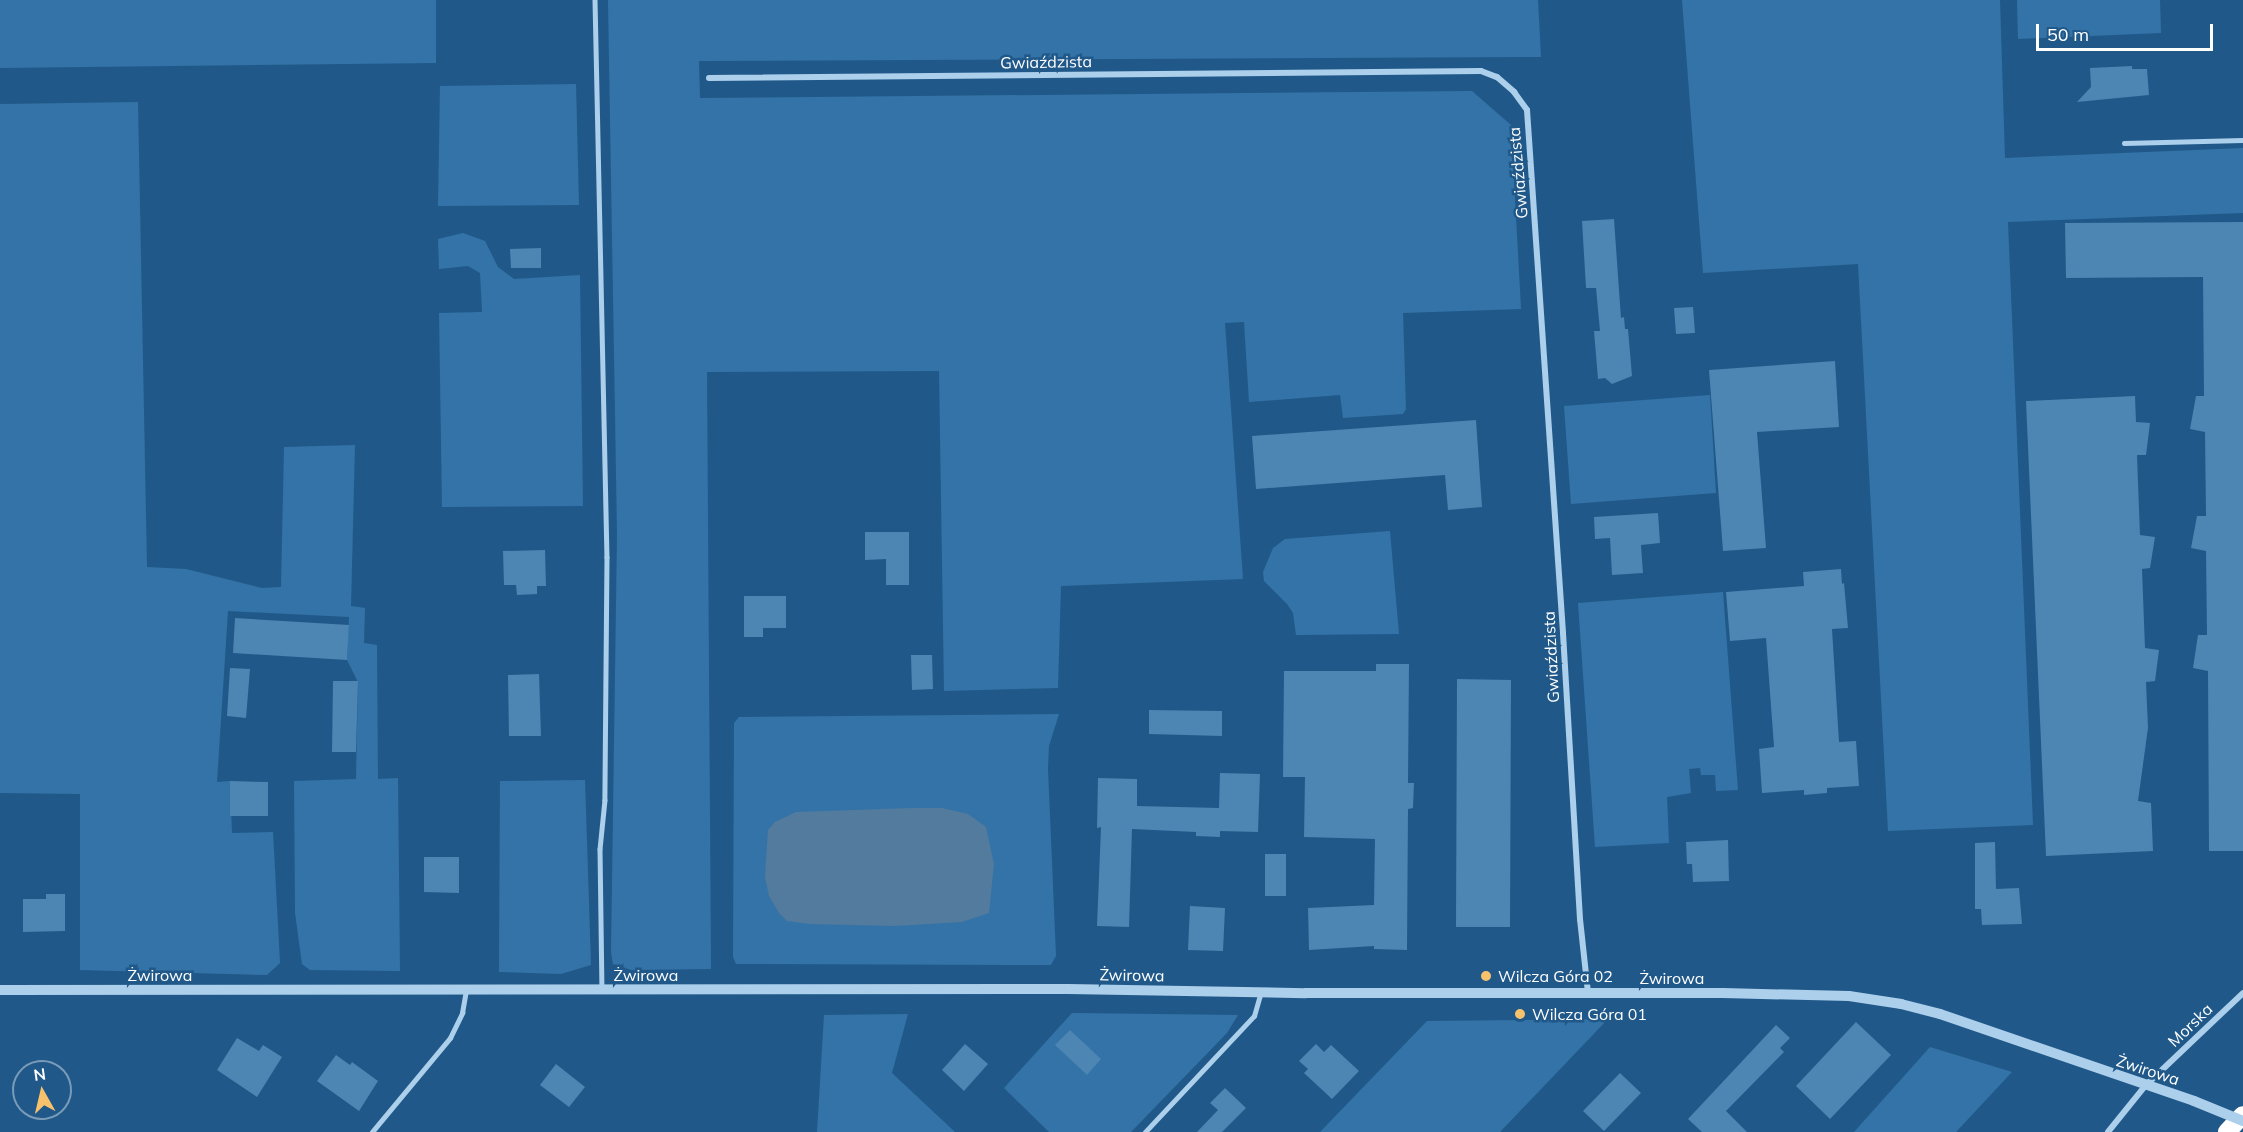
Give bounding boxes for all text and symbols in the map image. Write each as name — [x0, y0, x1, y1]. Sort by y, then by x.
scale bar — [2039, 12, 2216, 50]
text: 50 m — [2047, 23, 2089, 46]
street label: Gwiaździsta — [1000, 52, 1092, 72]
street label: Gwiaździsta — [1504, 126, 1532, 220]
street label: Gwiaździsta — [1539, 611, 1563, 703]
street label: Żwirowa — [128, 965, 192, 985]
street label: Żwirowa — [614, 965, 678, 985]
street label: Żwirowa — [1099, 965, 1165, 985]
place label: Wilcza Góra 02 — [1498, 966, 1613, 986]
street label: Żwirowa — [1640, 968, 1704, 988]
marker: Wilcza Góra 02 — [1479, 969, 1493, 983]
street label: Morska — [2164, 999, 2216, 1051]
place label: Wilcza Góra 01 — [1532, 1004, 1647, 1024]
marker: Wilcza Góra 01 — [1513, 1007, 1527, 1021]
street label: Żwirowa — [2114, 1051, 2182, 1089]
north arrow — [12, 1060, 72, 1120]
text: N — [32, 1063, 47, 1085]

